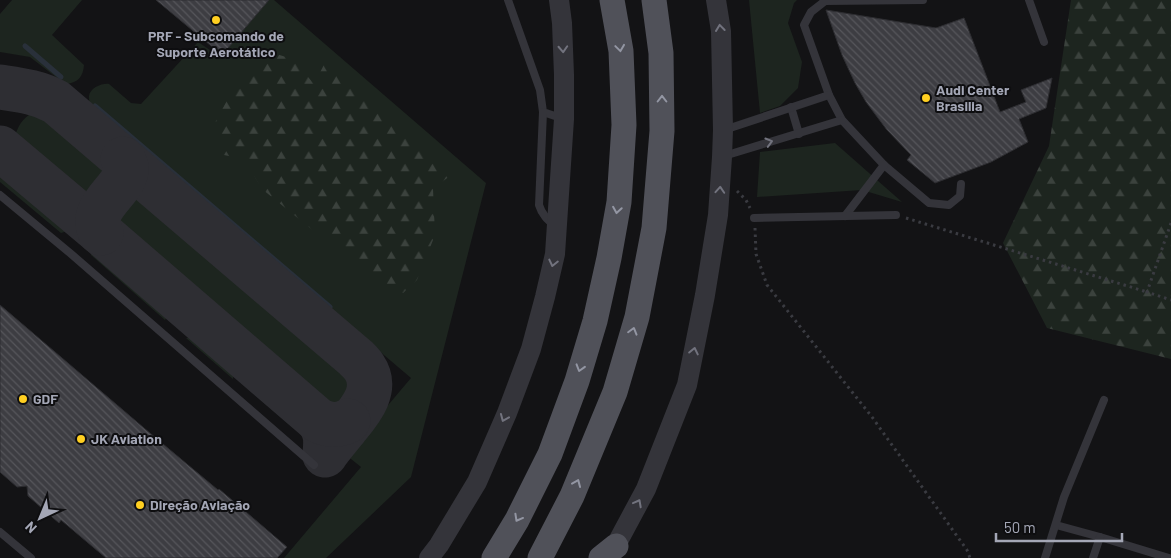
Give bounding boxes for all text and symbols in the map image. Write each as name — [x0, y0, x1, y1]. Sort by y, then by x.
marker: PRF - Subcomando de Suporte Aerotático — [210, 14, 222, 26]
one-way arrow — [715, 24, 726, 32]
place label: PRF - Subcomando de Suporte Aerotático — [148, 27, 284, 60]
one-way arrow — [614, 44, 625, 52]
one-way arrow — [558, 45, 568, 53]
place label: Audi Center Brasilia — [936, 81, 1010, 114]
marker: Audi Center Brasilia — [920, 92, 932, 104]
one-way arrow — [657, 94, 667, 102]
one-way arrow — [764, 138, 773, 148]
one-way arrow — [714, 186, 725, 194]
one-way arrow — [613, 206, 623, 214]
one-way arrow — [548, 259, 559, 268]
one-way arrow — [627, 327, 637, 335]
one-way arrow — [688, 346, 698, 355]
one-way arrow — [576, 364, 586, 372]
place label: GDF — [33, 390, 58, 407]
marker: GDF — [17, 393, 29, 405]
one-way arrow — [500, 413, 511, 422]
place label: JK Aviation — [91, 430, 162, 447]
marker: JK Aviation — [75, 433, 87, 445]
one-way arrow — [571, 479, 581, 488]
north arrow — [15, 493, 65, 543]
place label: Direção Aviação — [150, 496, 250, 513]
marker: Direção Aviação — [134, 499, 146, 511]
one-way arrow — [632, 499, 642, 508]
scale bar — [996, 510, 1122, 542]
one-way arrow — [514, 512, 524, 521]
text: N — [21, 518, 40, 537]
text: 50 m — [1004, 518, 1036, 536]

